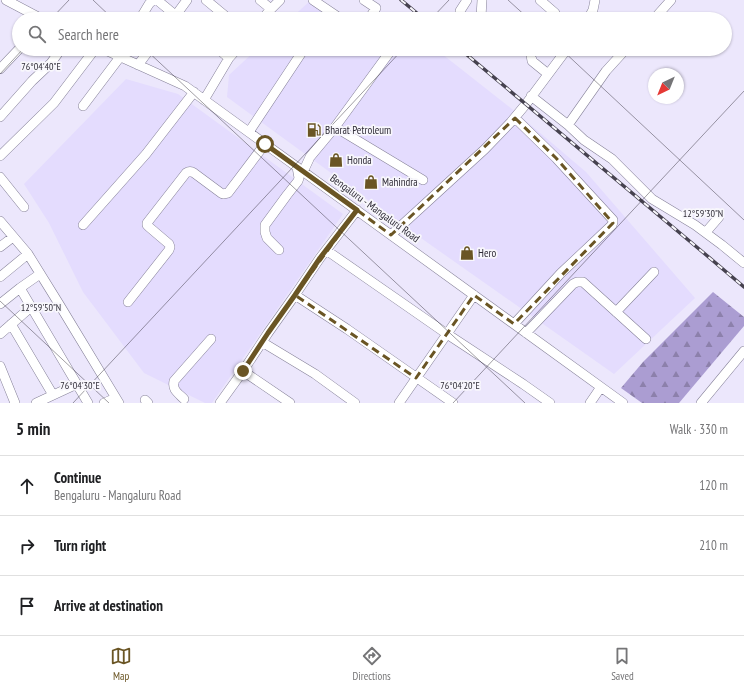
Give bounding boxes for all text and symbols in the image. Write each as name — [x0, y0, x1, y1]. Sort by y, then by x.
search box — [12, 12, 732, 56]
icon: search — [26, 23, 48, 45]
text: Search here — [58, 25, 119, 44]
text: 76°04'40"E — [21, 60, 61, 73]
north arrow — [648, 68, 684, 104]
fuel station icon: Bharat Petroleum — [306, 122, 322, 138]
place label: Bharat Petroleum — [325, 123, 391, 137]
route start — [256, 135, 274, 153]
shop icon: Honda — [328, 152, 344, 168]
place label: Honda — [347, 153, 372, 167]
street label: Bengaluru - Mangaluru Road — [327, 171, 423, 245]
shop icon: Mahindra — [363, 174, 379, 190]
place label: Mahindra — [382, 175, 418, 189]
text: 12°59'30"N — [683, 207, 723, 220]
shop icon: Hero — [459, 245, 475, 261]
place label: Hero — [478, 246, 496, 260]
text: 12°59'50"N — [21, 301, 61, 314]
route end — [234, 362, 252, 380]
text: 76°04'30"E — [60, 379, 100, 392]
text: 76°04'20"E — [440, 379, 480, 392]
text: 5 min — [16, 418, 50, 440]
text: Walk · 330 m — [670, 421, 728, 438]
text: Continue — [54, 468, 101, 487]
icon: ahead — [16, 475, 38, 497]
text: 120 m — [699, 477, 728, 494]
text: Bengaluru - Mangaluru Road — [54, 487, 181, 504]
icon: right — [16, 535, 38, 557]
text: Turn right — [54, 536, 106, 555]
text: 210 m — [699, 537, 728, 554]
icon: arrive — [16, 595, 38, 617]
text: Arrive at destination — [54, 596, 163, 615]
tab: Map — [110, 645, 132, 683]
tab: Directions — [353, 645, 391, 683]
tab: Saved — [611, 645, 634, 683]

